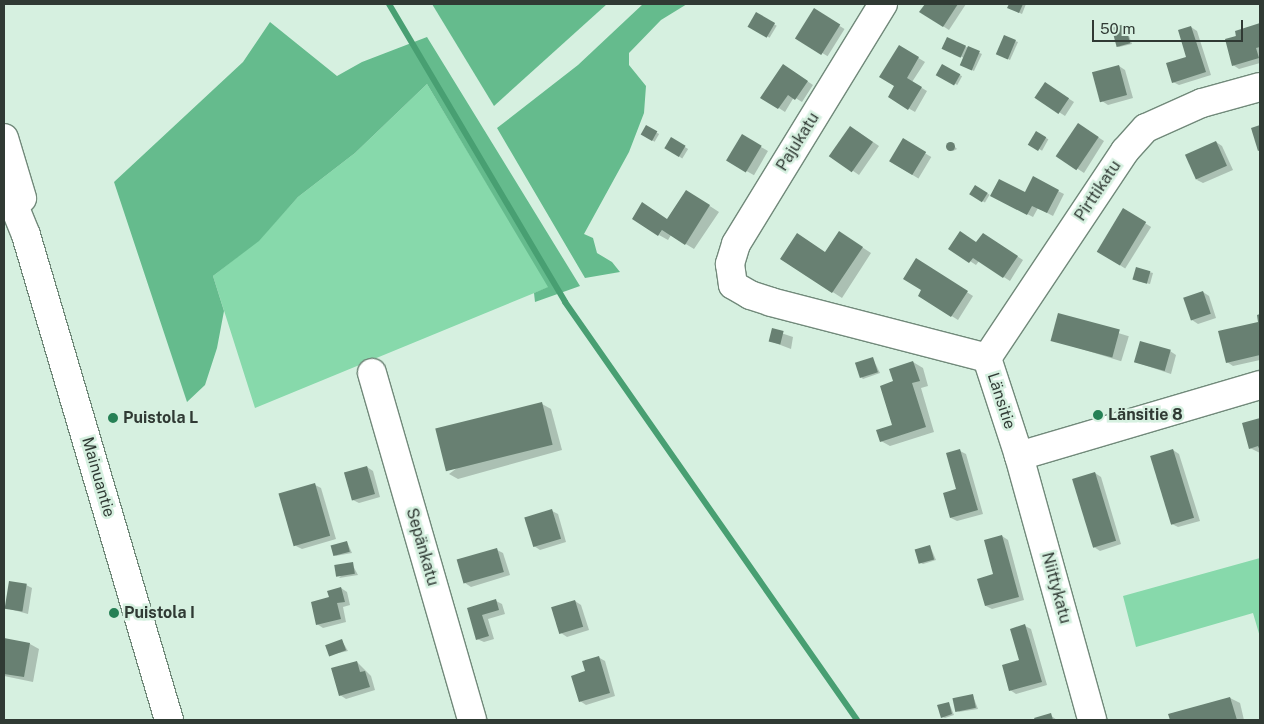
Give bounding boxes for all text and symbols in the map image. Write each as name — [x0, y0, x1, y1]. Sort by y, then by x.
scale bar — [1094, 10, 1245, 42]
text: 50 m — [1100, 20, 1135, 37]
street label: Pajukatu — [773, 109, 823, 175]
street label: Pirttikatu — [1071, 157, 1125, 225]
street label: Länsitie — [983, 370, 1019, 432]
place label: Länsitie 8 — [1108, 405, 1183, 425]
place label: Puistola L — [123, 408, 198, 428]
marker: Länsitie 8 — [1092, 409, 1104, 421]
marker: Puistola L — [107, 412, 119, 424]
street label: Mainuantie — [77, 435, 119, 519]
street label: Sepänkatu — [402, 506, 442, 588]
street label: Niittykatu — [1037, 550, 1075, 626]
place label: Puistola I — [124, 603, 195, 623]
marker: Puistola I — [108, 607, 120, 619]

